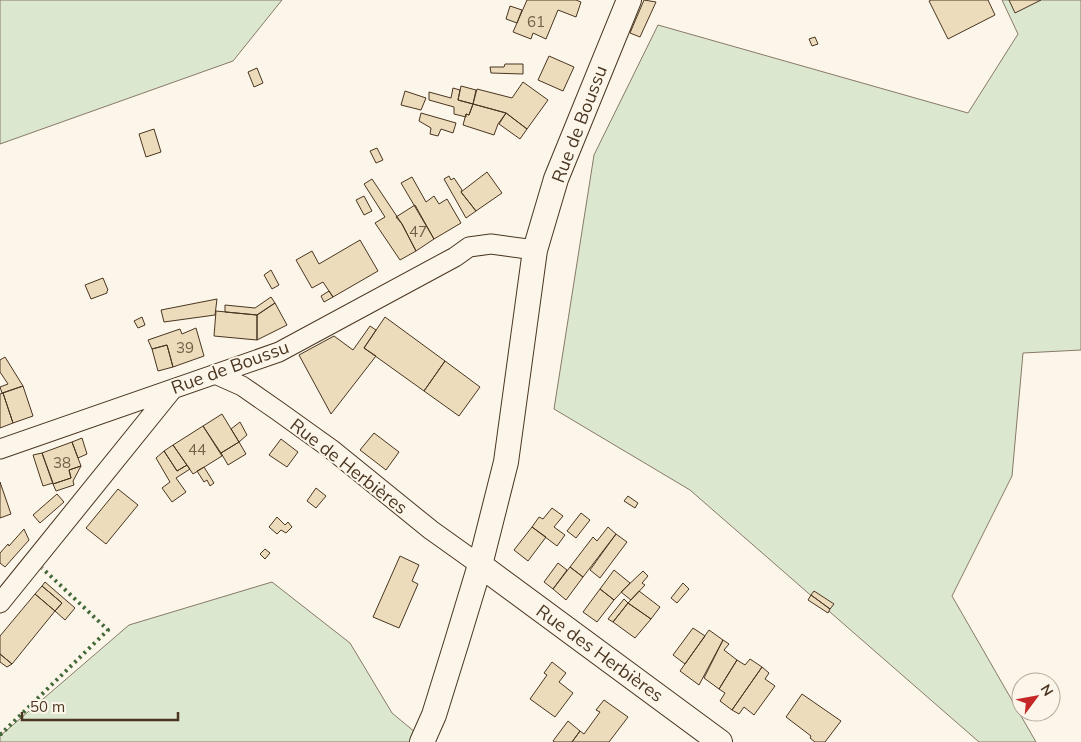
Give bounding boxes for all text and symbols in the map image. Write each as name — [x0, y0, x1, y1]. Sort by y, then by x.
house number: 61 — [527, 12, 545, 31]
street label: Rue de Boussu — [546, 62, 612, 186]
house number: 47 — [409, 222, 427, 241]
street label: Rue de Boussu — [168, 335, 292, 399]
house number: 39 — [176, 338, 194, 357]
street label: Rue de Herbières — [286, 413, 412, 519]
house number: 44 — [188, 440, 206, 459]
house number: 38 — [53, 453, 71, 472]
street label: Rue des Herbières — [532, 599, 668, 707]
north arrow — [1011, 672, 1061, 722]
text: N — [1037, 681, 1057, 699]
scale bar — [22, 690, 179, 722]
text: 50 m — [30, 697, 65, 716]

